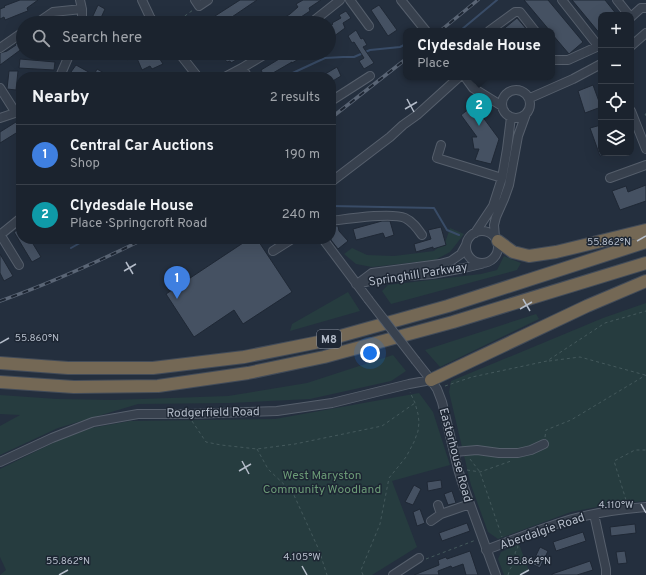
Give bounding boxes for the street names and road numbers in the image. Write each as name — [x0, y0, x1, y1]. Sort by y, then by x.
street label: Springhill Parkway — [368, 259, 469, 291]
road number: M8 — [317, 330, 341, 348]
street label: Rodgerfield Road — [166, 404, 260, 422]
street label: Easterhouse Road — [435, 406, 475, 504]
street label: Aberdalgie Road — [498, 510, 587, 554]

